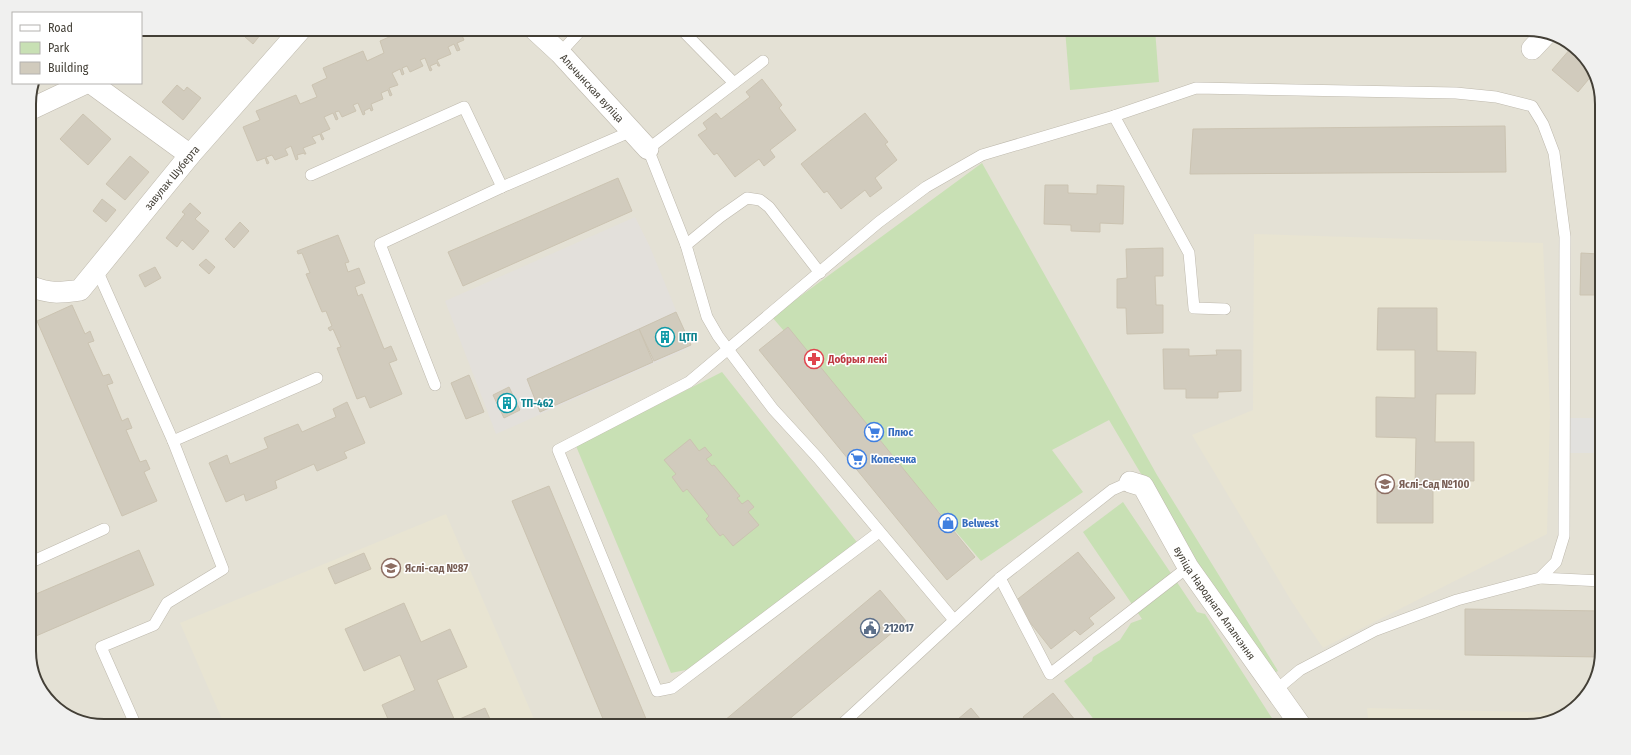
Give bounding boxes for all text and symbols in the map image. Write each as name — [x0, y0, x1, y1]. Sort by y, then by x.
legend — [12, 12, 142, 84]
text: Road — [48, 21, 73, 35]
text: Park — [48, 41, 70, 55]
street label: Альчынская вуліца — [557, 52, 626, 125]
text: Building — [48, 61, 89, 75]
street label: завулак Шуберта — [142, 143, 202, 213]
building icon: ЦТП — [654, 326, 676, 348]
place label: ЦТП — [679, 331, 698, 344]
pharmacy icon: Добрыя лекі — [803, 348, 825, 370]
place label: Добрыя лекі — [827, 353, 887, 366]
building icon: ТП-462 — [496, 392, 518, 414]
place label: ТП-462 — [521, 397, 553, 410]
supermarket icon: Плюс — [863, 421, 885, 443]
place label: Плюс — [888, 426, 913, 439]
supermarket icon: Копеечка — [846, 448, 868, 470]
place label: Копеечка — [871, 453, 917, 466]
school or university icon: Яслі-Сад №100 — [1374, 473, 1396, 495]
place label: Яслі-Сад №100 — [1399, 478, 1469, 491]
shop icon: Belwest — [937, 512, 959, 534]
place label: Belwest — [962, 517, 999, 530]
street label: вуліца Народнага Апалчэння — [1171, 544, 1258, 662]
school or university icon: Яслі-сад №87 — [380, 557, 402, 579]
place label: Яслі-сад №87 — [405, 562, 468, 575]
public building icon: 212017 — [859, 617, 881, 639]
place label: 212017 — [883, 622, 914, 635]

